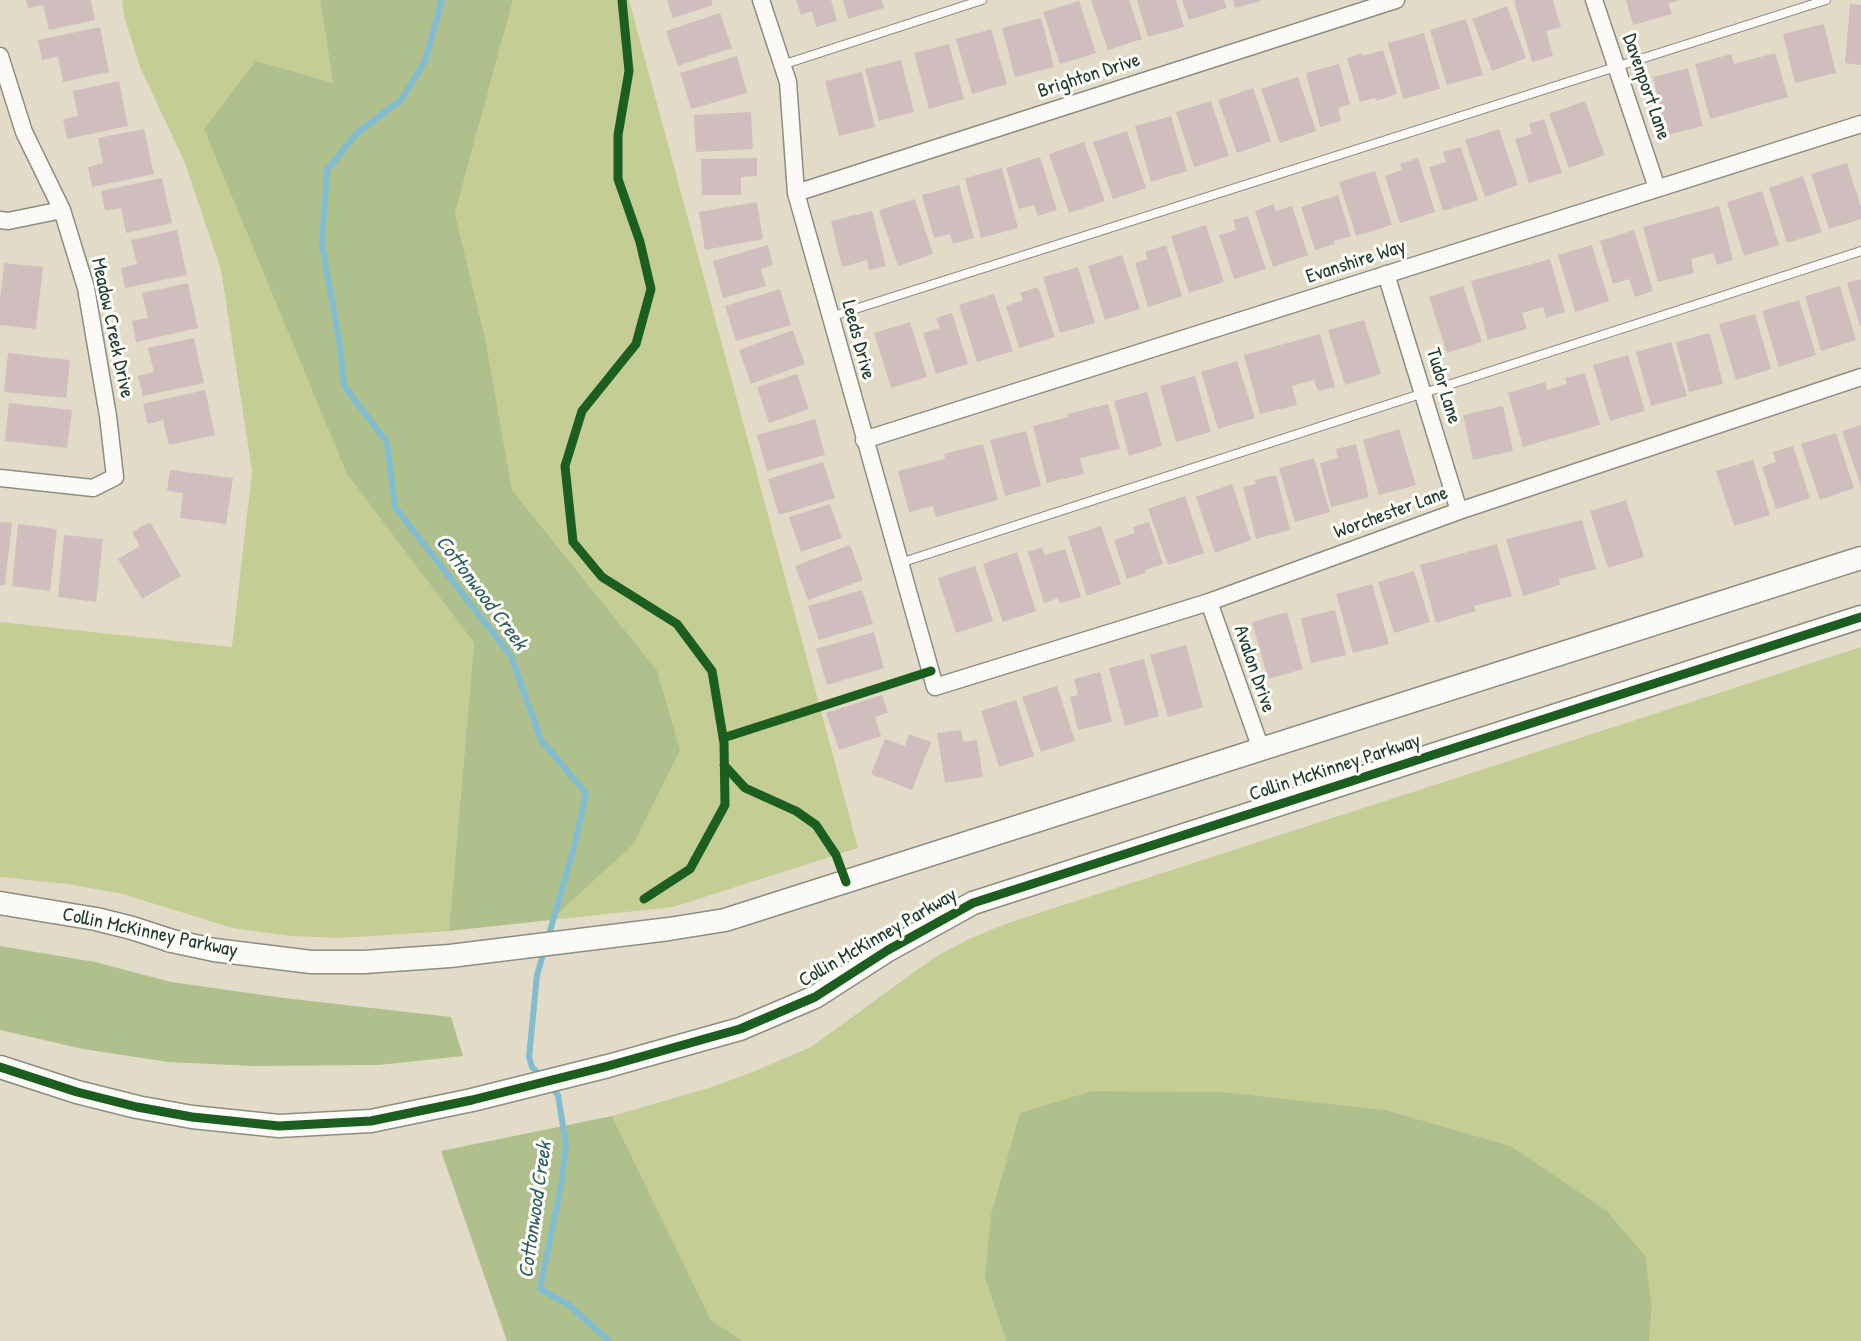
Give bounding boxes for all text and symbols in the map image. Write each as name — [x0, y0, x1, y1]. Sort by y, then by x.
street label: Davenport Lane — [1617, 31, 1675, 143]
street label: Brighton Drive — [1035, 48, 1143, 104]
street label: Evanshire Way — [1303, 235, 1409, 289]
street label: Meadow Creek Drive — [85, 256, 139, 400]
street label: Leeds Drive — [836, 298, 880, 382]
street label: Tudor Lane — [1420, 345, 1466, 427]
street label: Worchester Lane — [1331, 481, 1451, 545]
water label: Cottonwood Creek — [430, 531, 532, 655]
street label: Avalon Drive — [1228, 622, 1280, 716]
street label: Collin McKinney Parkway — [1246, 729, 1424, 807]
street label: Collin McKinney Parkway — [795, 883, 961, 993]
street label: Collin McKinney Parkway — [60, 903, 240, 963]
water label: Cottonwood Creek — [514, 1140, 558, 1280]

